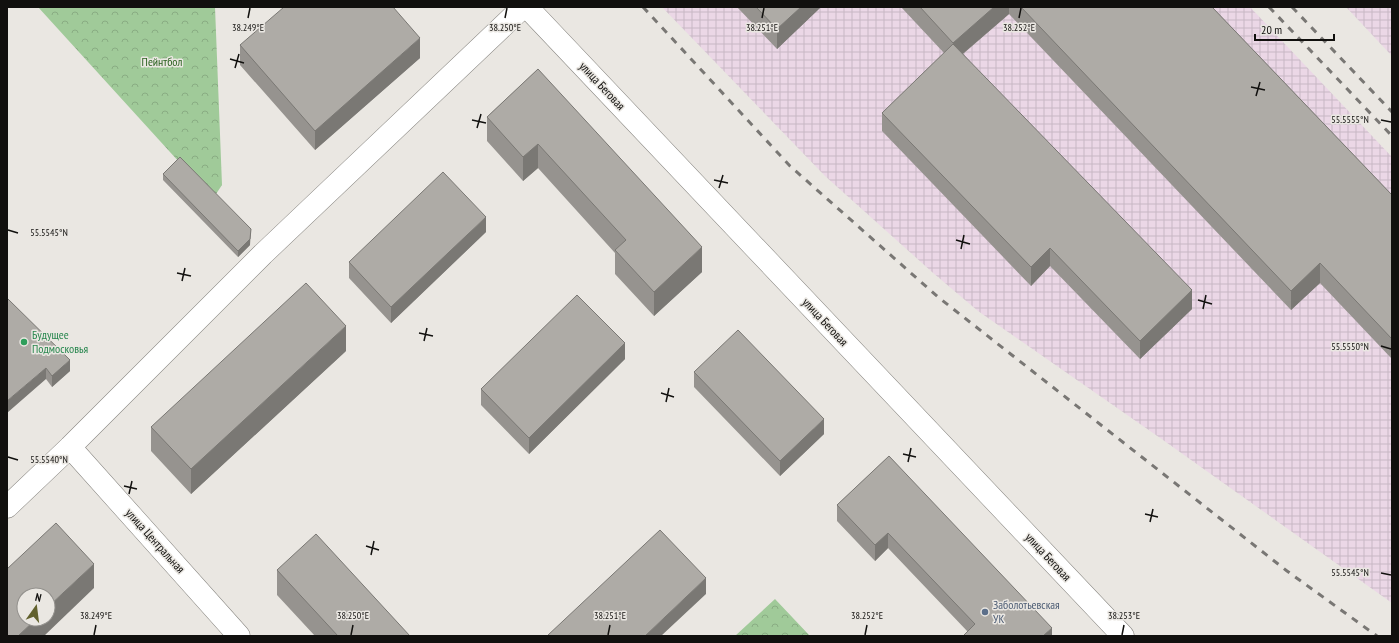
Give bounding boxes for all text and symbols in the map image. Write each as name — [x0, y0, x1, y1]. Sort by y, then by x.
scale bar — [1255, 16, 1334, 42]
text: 38.249°E — [232, 21, 264, 34]
text: 38.250°E — [489, 21, 521, 34]
text: 38.251°E — [746, 21, 778, 34]
text: 38.252°E — [1003, 21, 1035, 34]
text: 20 m — [1261, 22, 1282, 37]
park label: Пейнтбол — [142, 54, 183, 69]
street label: улица Беговая — [576, 58, 629, 113]
text: 55.5555°N — [1331, 113, 1369, 126]
text: 55.5545°N — [30, 226, 68, 239]
street label: улица Беговая — [799, 294, 852, 349]
place label: Будущее Подмосковья — [32, 327, 89, 356]
marker: Будущее Подмосковья — [19, 337, 29, 347]
text: 55.5550°N — [1331, 340, 1369, 353]
text: 55.5540°N — [30, 453, 68, 466]
street label: улица Центральная — [122, 505, 188, 576]
street label: улица Беговая — [1022, 529, 1075, 584]
text: 55.5545°N — [1331, 566, 1369, 579]
north arrow — [16, 587, 56, 627]
text: N — [34, 590, 43, 605]
place label: Заболотьевская УК — [993, 597, 1060, 626]
marker: Заболотьевская УК — [980, 607, 990, 617]
text: 38.249°E — [80, 609, 112, 622]
text: 38.250°E — [337, 609, 369, 622]
text: 38.251°E — [594, 609, 626, 622]
text: 38.252°E — [851, 609, 883, 622]
text: 38.253°E — [1108, 609, 1140, 622]

